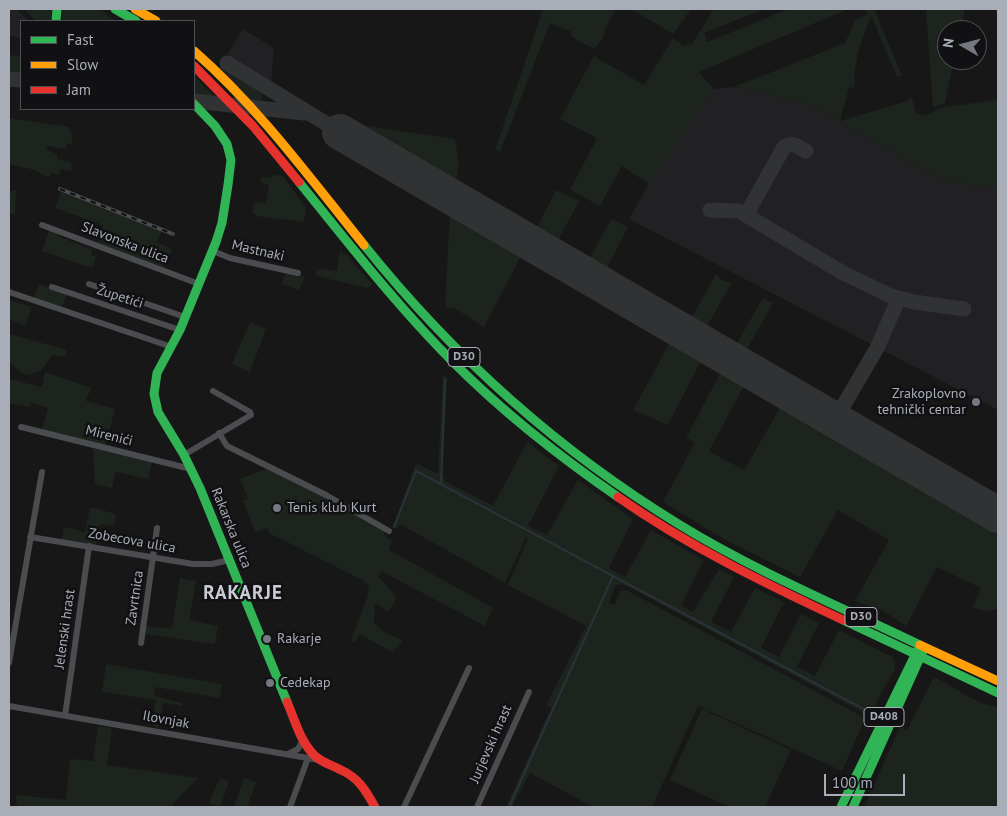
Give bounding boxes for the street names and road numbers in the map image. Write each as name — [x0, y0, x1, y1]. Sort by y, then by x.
street label: Slavonska ulica — [79, 219, 171, 267]
street label: Mastnaki — [230, 237, 286, 265]
street label: Župetići — [95, 282, 145, 312]
road number: D30 — [448, 348, 480, 367]
street label: Mirenići — [84, 422, 134, 450]
street label: Rakarska ulica — [207, 485, 255, 571]
street label: Zobecova ulica — [87, 525, 177, 557]
street label: Zavrtnica — [123, 569, 147, 627]
street label: Jelenski hrast — [51, 588, 79, 670]
road number: D30 — [845, 608, 877, 626]
street label: Jurjevski hrast — [466, 702, 516, 786]
street label: Ilovnjak — [141, 708, 191, 732]
road number: D408 — [864, 708, 904, 726]

